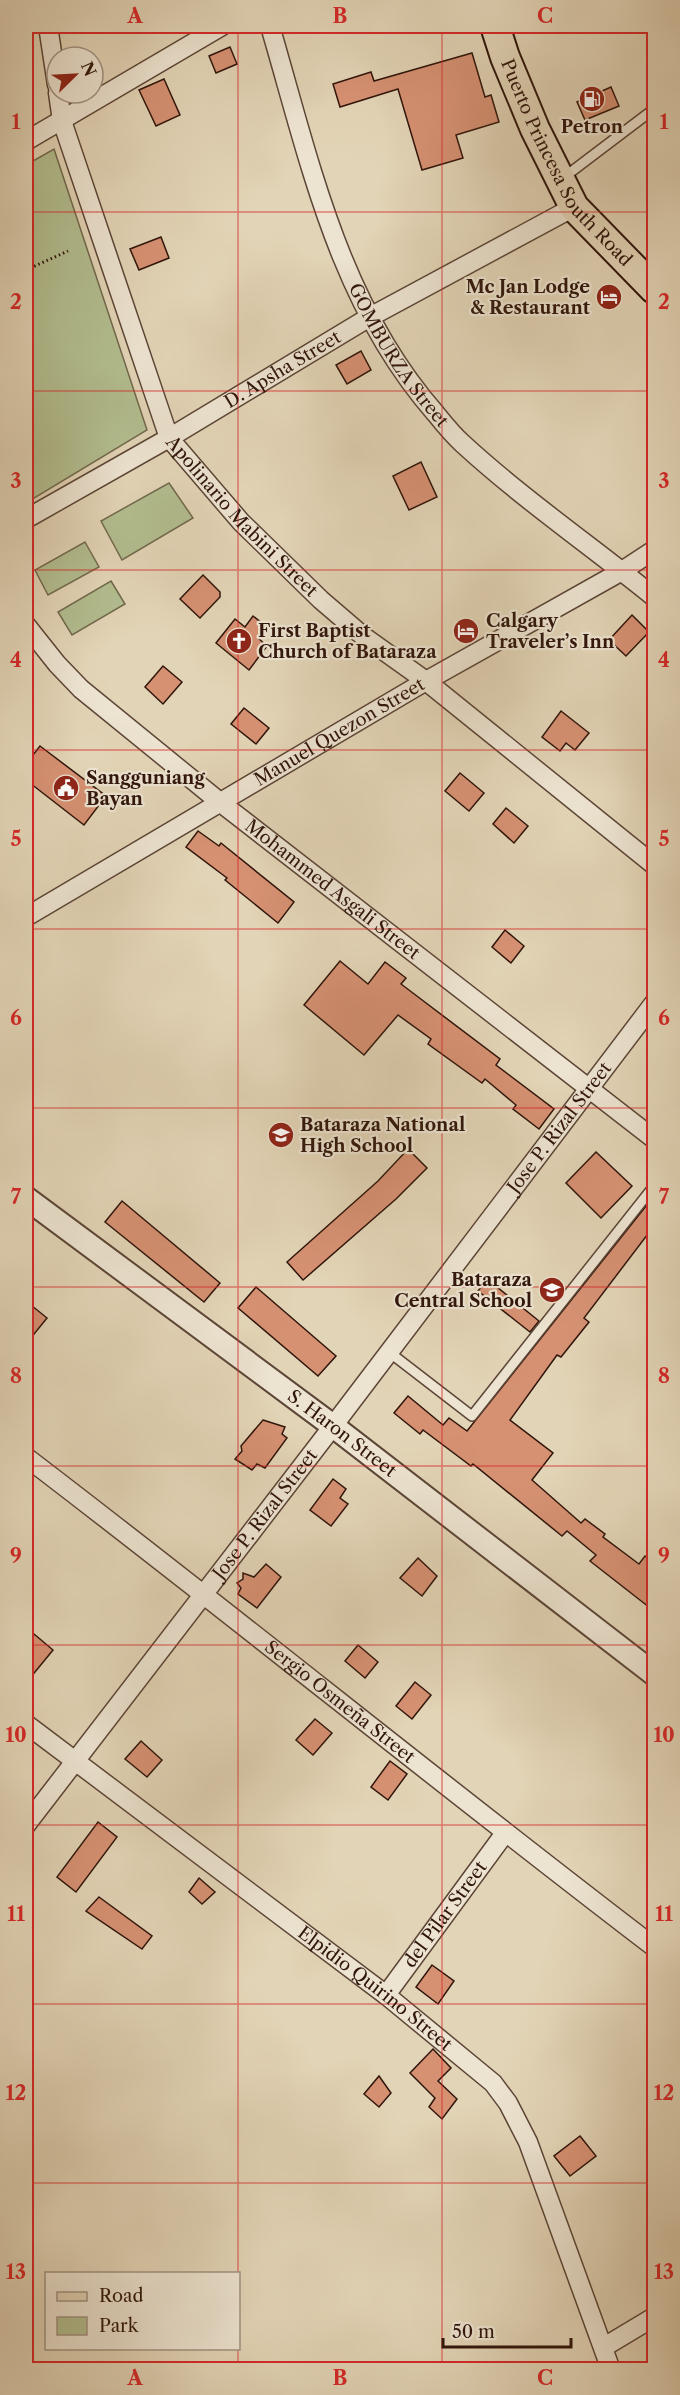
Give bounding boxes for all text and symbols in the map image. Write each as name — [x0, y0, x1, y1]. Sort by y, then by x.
text: A — [126, 4, 143, 28]
text: B — [333, 4, 348, 28]
text: C — [537, 4, 553, 28]
north arrow — [45, 45, 105, 105]
street label: Puerto Princesa South Road — [496, 56, 637, 271]
text: N — [77, 58, 101, 79]
fuel station icon: Petron — [577, 84, 607, 114]
text: 1 — [12, 110, 21, 134]
text: 1 — [660, 110, 669, 134]
place label: Petron — [561, 116, 624, 138]
place label: Mc Jan Lodge & Restaurant — [466, 276, 591, 319]
street label: GOMBURZA Street — [344, 280, 454, 432]
hotel icon: Mc Jan Lodge & Restaurant — [594, 282, 624, 312]
text: 2 — [10, 290, 22, 314]
text: 2 — [658, 290, 670, 314]
street label: D. Apsha Street — [220, 326, 345, 413]
street label: Apolinario Mabini Street — [161, 431, 323, 602]
text: 3 — [10, 469, 22, 493]
text: 3 — [658, 469, 670, 493]
place label: Calgary Traveler’s Inn — [486, 610, 615, 653]
hotel icon: Calgary Traveler’s Inn — [451, 616, 481, 646]
place label: First Baptist Church of Bataraza — [258, 620, 437, 663]
church icon: First Baptist Church of Bataraza — [224, 626, 254, 656]
text: 4 — [10, 648, 22, 672]
text: 4 — [658, 648, 670, 672]
street label: Manuel Quezon Street — [250, 673, 429, 791]
place label: Sangguniang Bayan — [86, 767, 205, 810]
public building icon: Sangguniang Bayan — [51, 773, 81, 803]
street label: Mohammed Asgali Street — [241, 815, 425, 964]
text: 5 — [10, 827, 22, 851]
text: 5 — [658, 827, 670, 851]
text: 6 — [10, 1006, 22, 1030]
text: 6 — [658, 1006, 670, 1030]
street label: Jose P. Rizal Street — [501, 1057, 617, 1200]
place label: Bataraza National High School — [300, 1114, 465, 1157]
school or university icon: Bataraza National High School — [266, 1120, 296, 1150]
text: 7 — [11, 1185, 22, 1209]
text: 7 — [659, 1185, 670, 1209]
place label: Bataraza Central School — [394, 1269, 533, 1312]
school or university icon: Bataraza Central School — [537, 1275, 567, 1305]
text: 8 — [10, 1364, 22, 1388]
text: 8 — [658, 1364, 670, 1388]
street label: S. Haron Street — [283, 1385, 401, 1482]
street label: Jose P. Rizal Street — [206, 1444, 323, 1586]
text: 9 — [10, 1544, 22, 1568]
text: 9 — [658, 1544, 670, 1568]
street label: Sergio Osmeña Street — [260, 1636, 420, 1768]
text: 10 — [5, 1723, 27, 1747]
text: 10 — [653, 1723, 675, 1747]
street label: del Pilar Street — [399, 1856, 492, 1972]
text: 11 — [7, 1902, 25, 1926]
text: 11 — [655, 1902, 673, 1926]
street label: Elpidio Quirino Street — [294, 1922, 457, 2056]
text: 12 — [6, 2081, 26, 2105]
text: 12 — [654, 2081, 674, 2105]
text: 13 — [6, 2260, 26, 2284]
text: 13 — [654, 2260, 674, 2284]
legend — [45, 2272, 240, 2350]
text: Road — [99, 2285, 144, 2307]
scale bar — [443, 2311, 570, 2349]
text: Park — [99, 2315, 140, 2337]
text: 50 m — [452, 2321, 495, 2343]
text: A — [126, 2366, 143, 2390]
text: B — [333, 2366, 348, 2390]
text: C — [537, 2366, 553, 2390]

